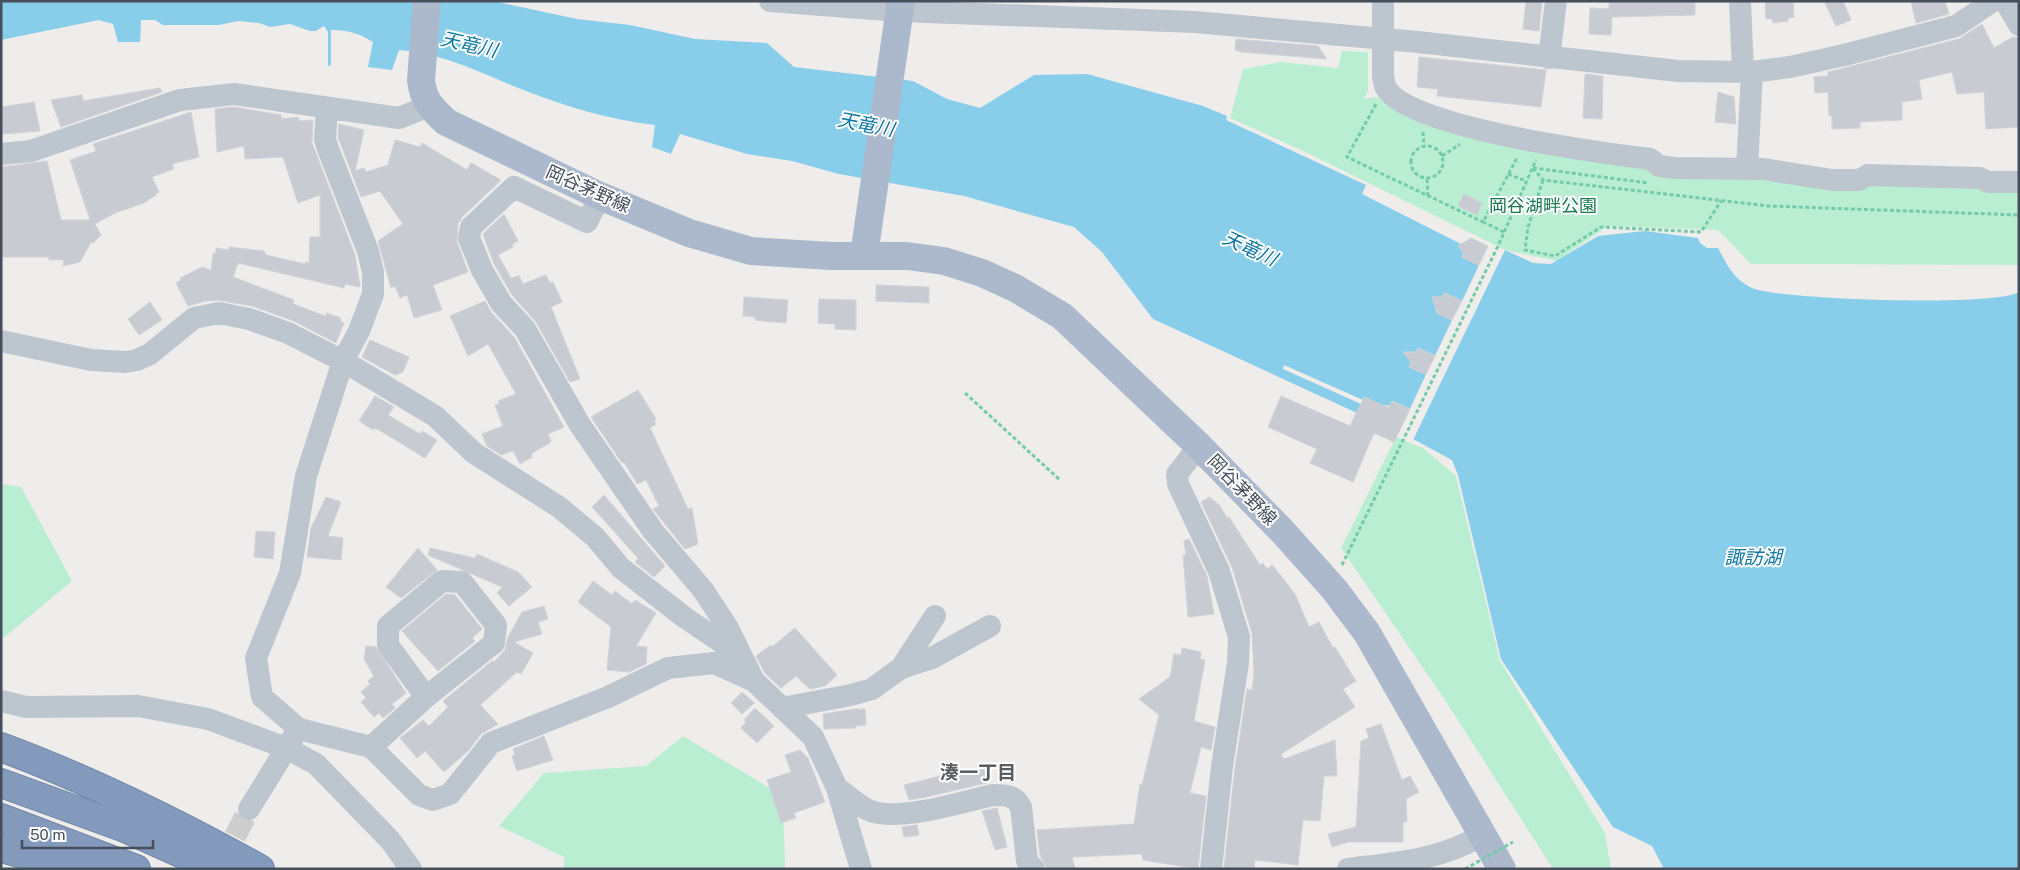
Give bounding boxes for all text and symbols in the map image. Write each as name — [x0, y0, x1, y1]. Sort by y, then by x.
water label: 天竜川 — [439, 27, 501, 62]
water label: 天竜川 — [836, 108, 898, 141]
street label: 岡谷茅野線 — [543, 161, 634, 216]
park label: 岡谷湖畔公園 — [1489, 195, 1597, 216]
water label: 天竜川 — [1220, 226, 1282, 271]
street label: 岡谷茅野線 — [1204, 450, 1281, 529]
water label: 諏訪湖 — [1724, 546, 1784, 568]
district label: 湊一丁目 — [940, 761, 1016, 783]
scale bar — [22, 818, 154, 850]
text: 50 m — [30, 826, 65, 843]

